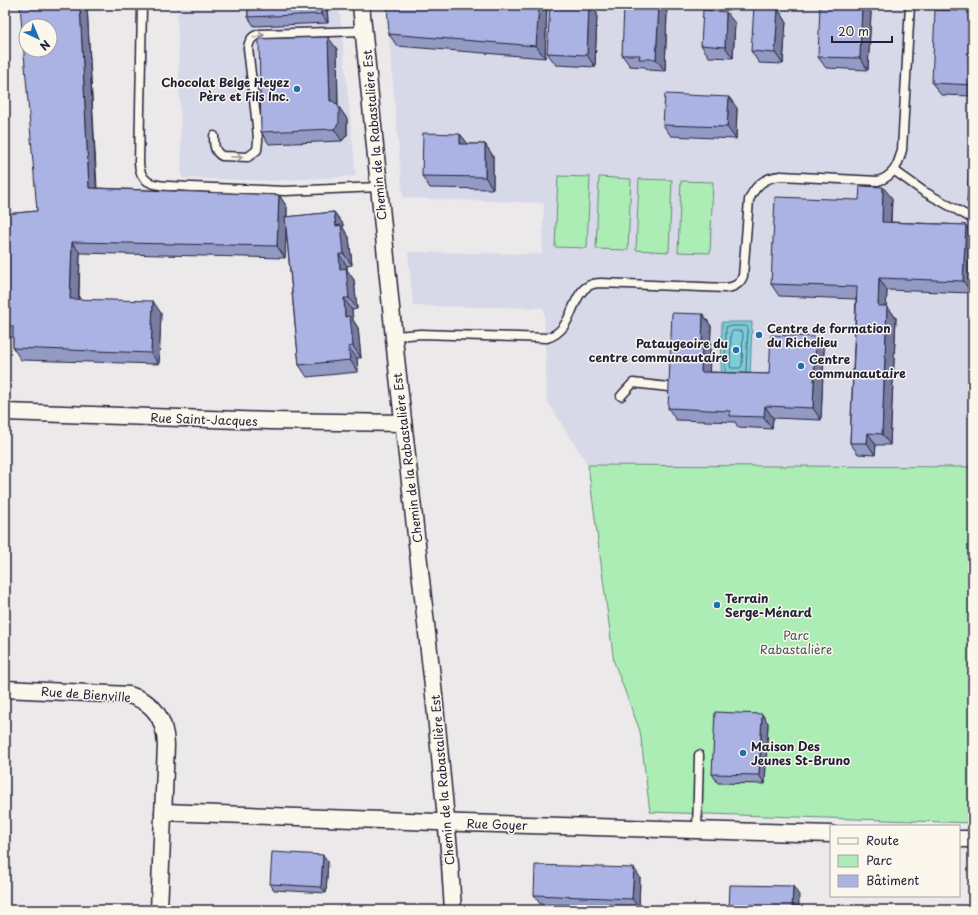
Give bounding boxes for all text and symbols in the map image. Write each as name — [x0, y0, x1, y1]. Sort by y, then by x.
north arrow — [18, 18, 58, 58]
scale bar — [832, 18, 892, 44]
text: 20 m — [838, 22, 869, 40]
one-way arrow — [253, 31, 266, 39]
text: N — [36, 36, 54, 55]
street label: Chemin de la Rabastalière Est — [358, 49, 390, 221]
place label: Chocolat Belge Heyez Père et Fils Inc. — [161, 73, 289, 105]
marker: Chocolat Belge Heyez Père et Fils Inc. — [292, 84, 302, 94]
one-way arrow — [230, 153, 243, 161]
place label: Centre de formation du Richelieu — [767, 319, 891, 351]
marker: Centre de formation du Richelieu — [754, 330, 764, 340]
place label: Pataugeoire du centre communautaire — [589, 334, 728, 366]
marker: Pataugeoire du centre communautaire — [731, 345, 741, 355]
place label: Centre communautaire — [809, 350, 906, 382]
marker: Centre communautaire — [796, 361, 806, 371]
street label: Chemin de la Rabastalière Est — [388, 372, 426, 544]
street label: Rue Saint-Jacques — [150, 408, 258, 430]
place label: Terrain Serge-Ménard — [725, 589, 812, 621]
marker: Terrain Serge-Ménard — [712, 600, 722, 610]
park label: Parc Rabastalière — [760, 626, 832, 658]
street label: Rue de Bienville — [41, 682, 132, 706]
street label: Chemin de la Rabastalière Est — [426, 694, 458, 866]
place label: Maison Des Jeunes St-Bruno — [751, 737, 850, 769]
marker: Maison Des Jeunes St-Bruno — [738, 748, 748, 758]
street label: Rue Goyer — [466, 814, 528, 834]
legend — [830, 825, 960, 897]
text: Route — [866, 831, 899, 849]
text: Parc — [866, 851, 892, 869]
text: Bâtiment — [866, 871, 919, 889]

